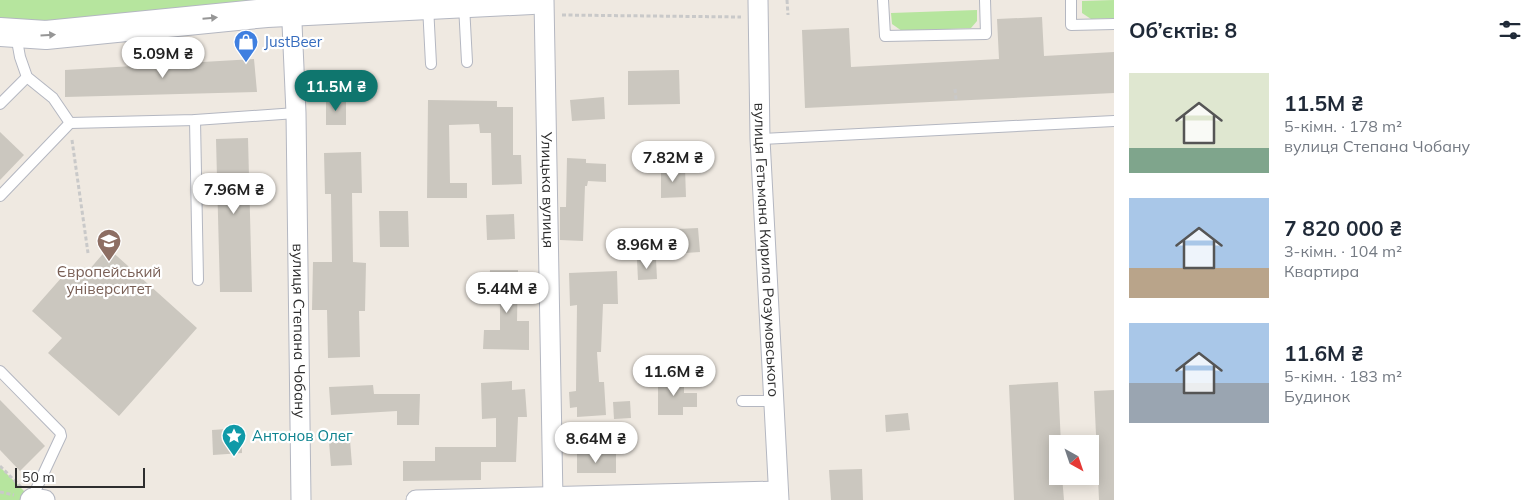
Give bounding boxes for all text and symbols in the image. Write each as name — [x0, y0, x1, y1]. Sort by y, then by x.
one-way arrow — [202, 14, 218, 22]
icon: filters — [1496, 16, 1524, 44]
text: Об’єктів: 8 — [1129, 17, 1237, 43]
shop icon: JustBeer — [233, 29, 259, 63]
one-way arrow — [41, 30, 57, 38]
place label: JustBeer — [264, 32, 323, 51]
pin: 5.09M ₴ — [117, 36, 209, 79]
text: 5.09M ₴ — [133, 43, 193, 63]
pin: 11.5M ₴ — [290, 70, 382, 112]
text: 11.5M ₴ — [306, 76, 366, 96]
text: 11.5M ₴ — [1284, 90, 1364, 116]
icon: home — [1169, 93, 1229, 153]
street label: вулиця Гетьмана Кирила Розумовського — [750, 103, 784, 397]
text: 5-кімн. · 178 m² — [1284, 116, 1402, 136]
street label: Улицька вулиця — [537, 131, 558, 248]
text: вулиця Степана Чобану — [1284, 136, 1470, 156]
pin: 7.82M ₴ — [627, 140, 719, 183]
text: 7.82M ₴ — [643, 147, 703, 167]
pin: 7.96M ₴ — [188, 172, 280, 215]
text: 7.96M ₴ — [204, 179, 264, 199]
text: 7 820 000 ₴ — [1284, 215, 1402, 241]
icon: home — [1169, 218, 1229, 278]
school or university icon: Європейський університет — [96, 228, 122, 262]
pin: 8.96M ₴ — [601, 228, 693, 270]
text: 8.96M ₴ — [617, 234, 677, 254]
text: 3-кімн. · 104 m² — [1284, 241, 1402, 261]
street label: вулиця Степана Чобану — [289, 243, 310, 418]
text: Квартира — [1284, 261, 1359, 281]
place label: Європейський університет — [57, 262, 161, 298]
pin: 5.44M ₴ — [461, 272, 553, 314]
text: 5.44M ₴ — [477, 278, 537, 298]
text: 11.6M ₴ — [1284, 340, 1364, 366]
icon: home — [1169, 343, 1229, 403]
pin: 11.6M ₴ — [628, 354, 720, 397]
text: 11.6M ₴ — [644, 361, 704, 381]
text: 5-кімн. · 183 m² — [1284, 366, 1402, 386]
text: Будинок — [1284, 386, 1350, 406]
pin: 8.64M ₴ — [550, 422, 642, 464]
place icon: Антонов Олег — [221, 423, 247, 457]
place label: Антонов Олег — [252, 426, 353, 445]
text: 8.64M ₴ — [566, 428, 626, 448]
north arrow — [1049, 435, 1099, 485]
map controls — [1049, 435, 1099, 485]
scale bar — [15, 465, 145, 488]
text: 50 m — [22, 468, 55, 486]

